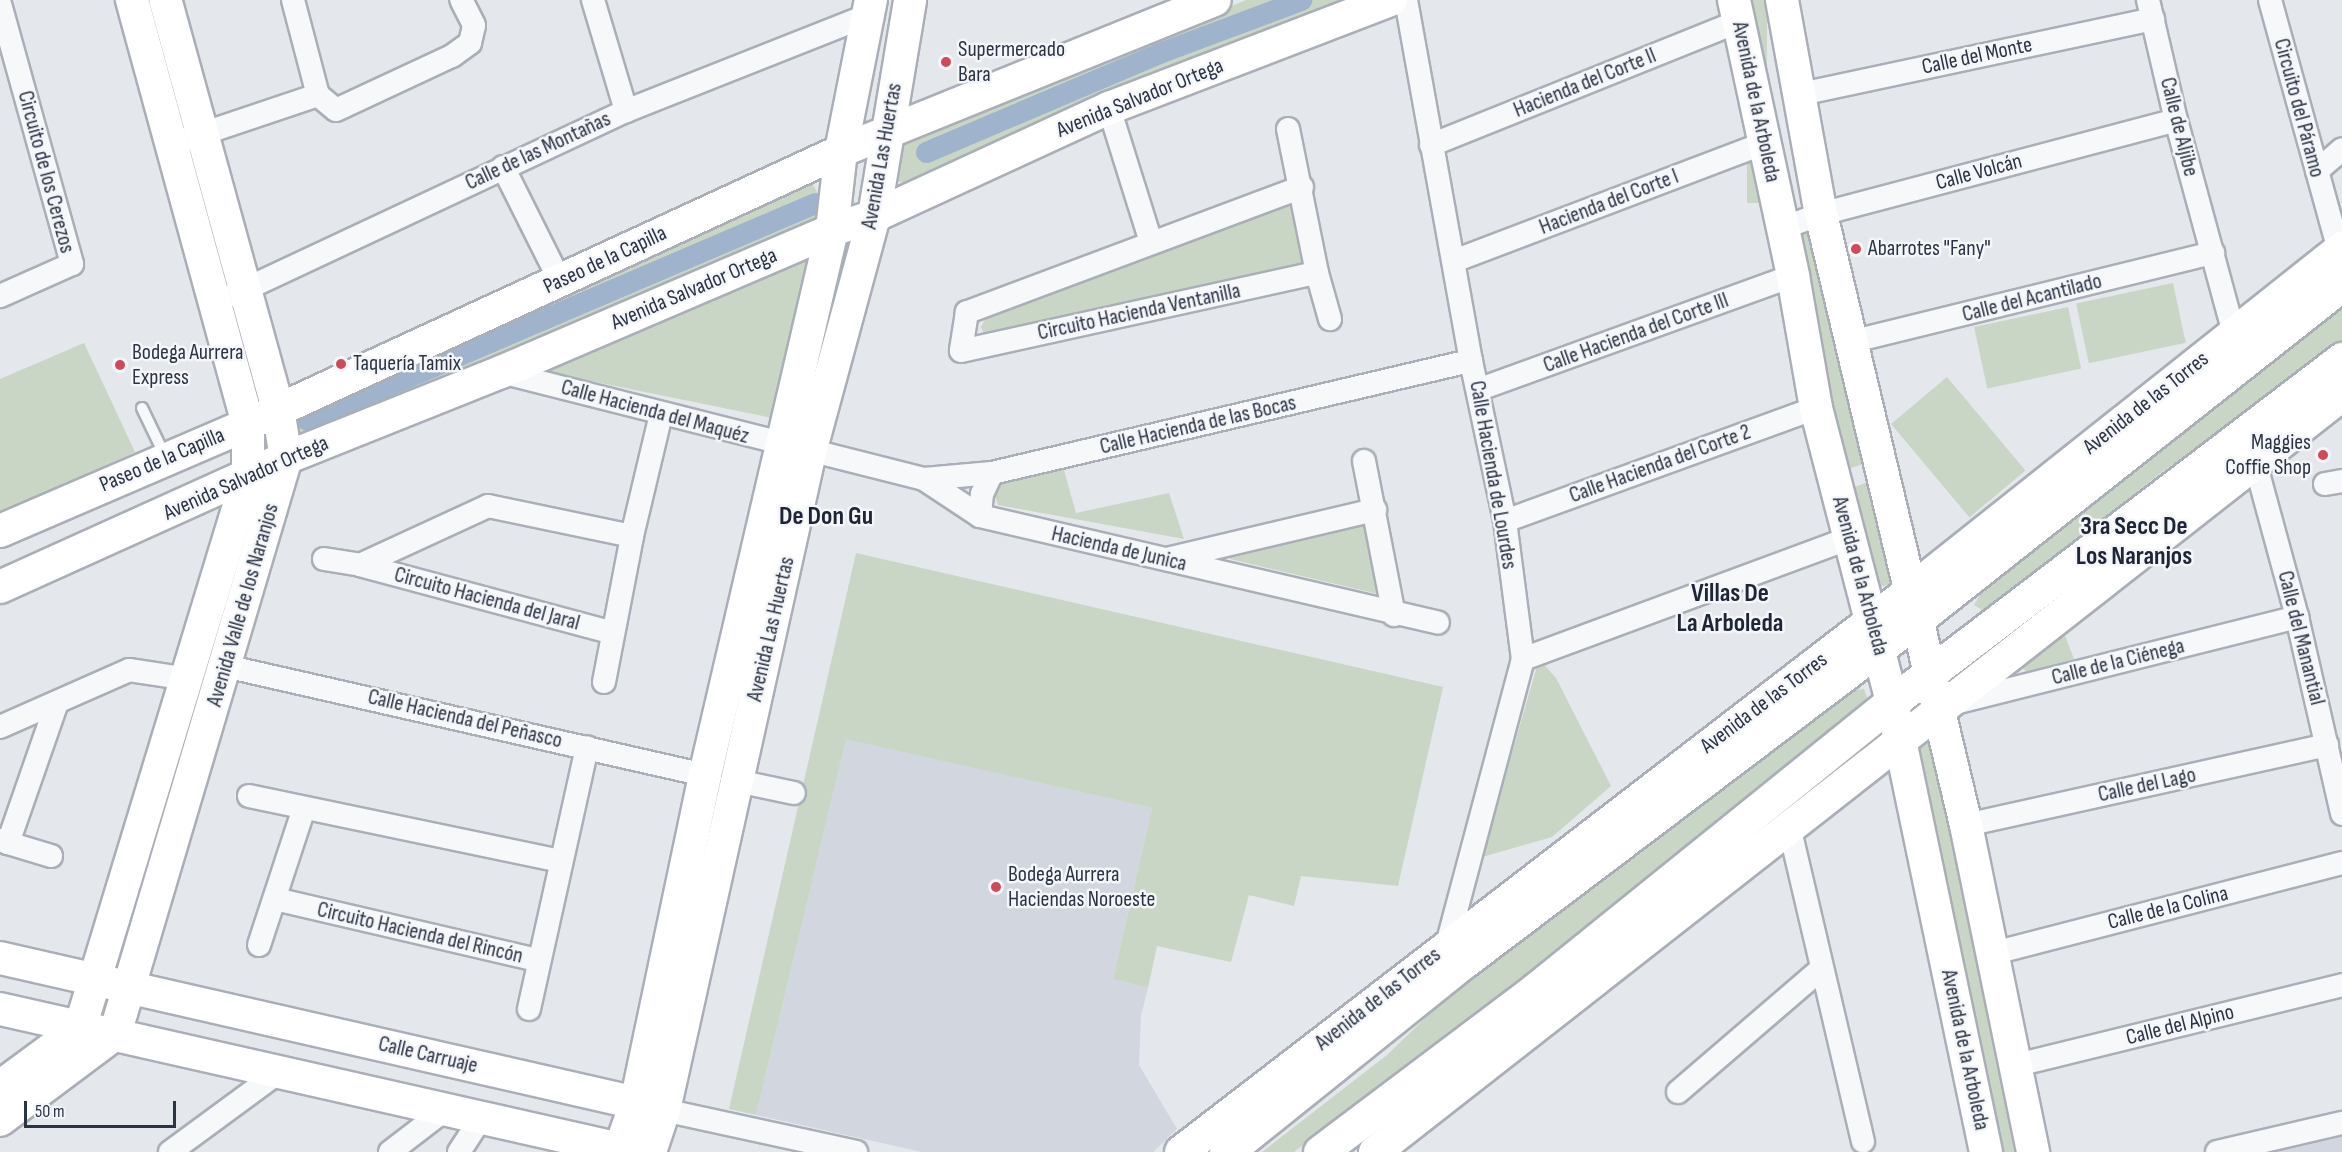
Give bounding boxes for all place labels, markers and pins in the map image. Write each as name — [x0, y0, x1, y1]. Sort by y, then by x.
place label: Supermercado Bara — [958, 36, 1065, 88]
marker: Supermercado Bara — [939, 55, 953, 69]
place label: Abarrotes "Fany" — [1868, 236, 1991, 262]
marker: Abarrotes "Fany" — [1849, 242, 1863, 256]
place label: Bodega Aurrera Express — [132, 339, 244, 390]
place label: Taquería Tamix — [353, 351, 461, 377]
marker: Taquería Tamix — [334, 357, 348, 371]
marker: Bodega Aurrera Express — [113, 358, 127, 372]
place label: Maggies Coffie Shop — [2225, 429, 2311, 481]
marker: Maggies Coffie Shop — [2316, 448, 2330, 462]
place label: Bodega Aurrera Haciendas Noroeste — [1008, 861, 1155, 912]
marker: Bodega Aurrera Haciendas Noroeste — [989, 880, 1003, 894]

